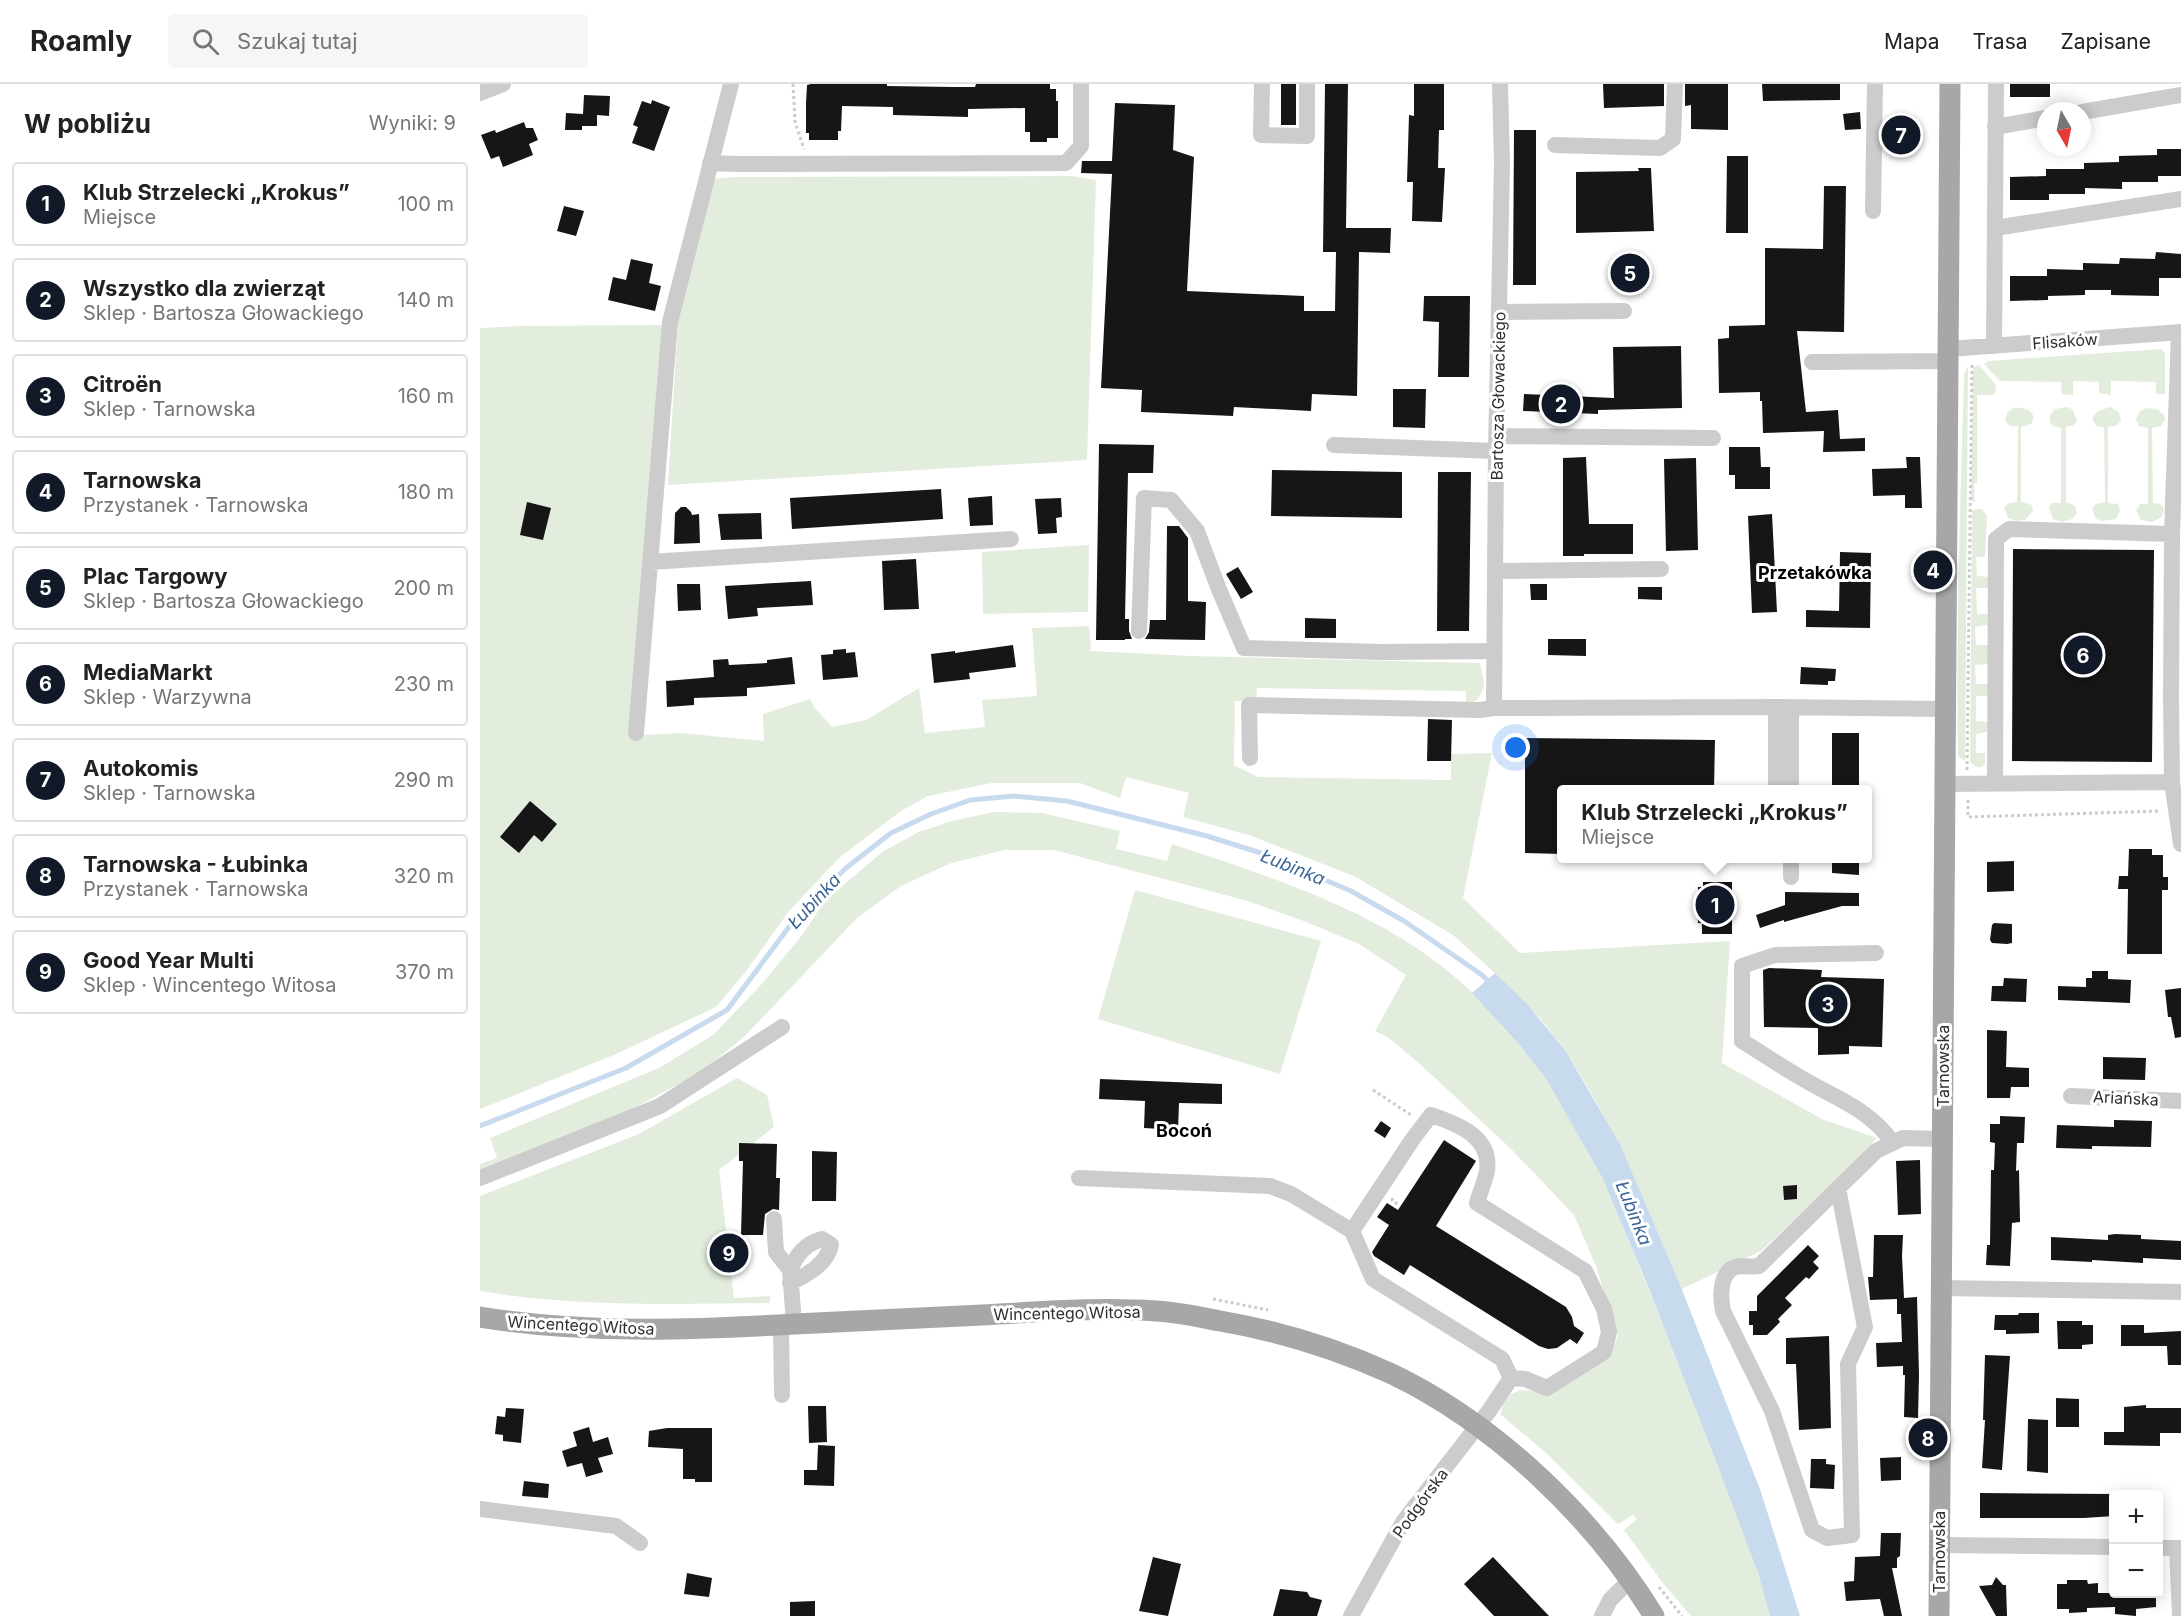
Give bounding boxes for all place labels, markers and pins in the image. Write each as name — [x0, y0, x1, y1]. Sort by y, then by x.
pin: 7 — [1882, 112, 1920, 158]
pin: 5 — [1610, 250, 1650, 296]
pin: 2 — [1542, 382, 1580, 426]
pin: 4 — [1914, 548, 1952, 592]
pin: 6 — [2064, 632, 2102, 678]
pin: 1 — [1696, 882, 1734, 928]
pin: 3 — [1808, 982, 1848, 1026]
pin: 9 — [710, 1230, 748, 1276]
pin: 8 — [1908, 1416, 1948, 1460]

